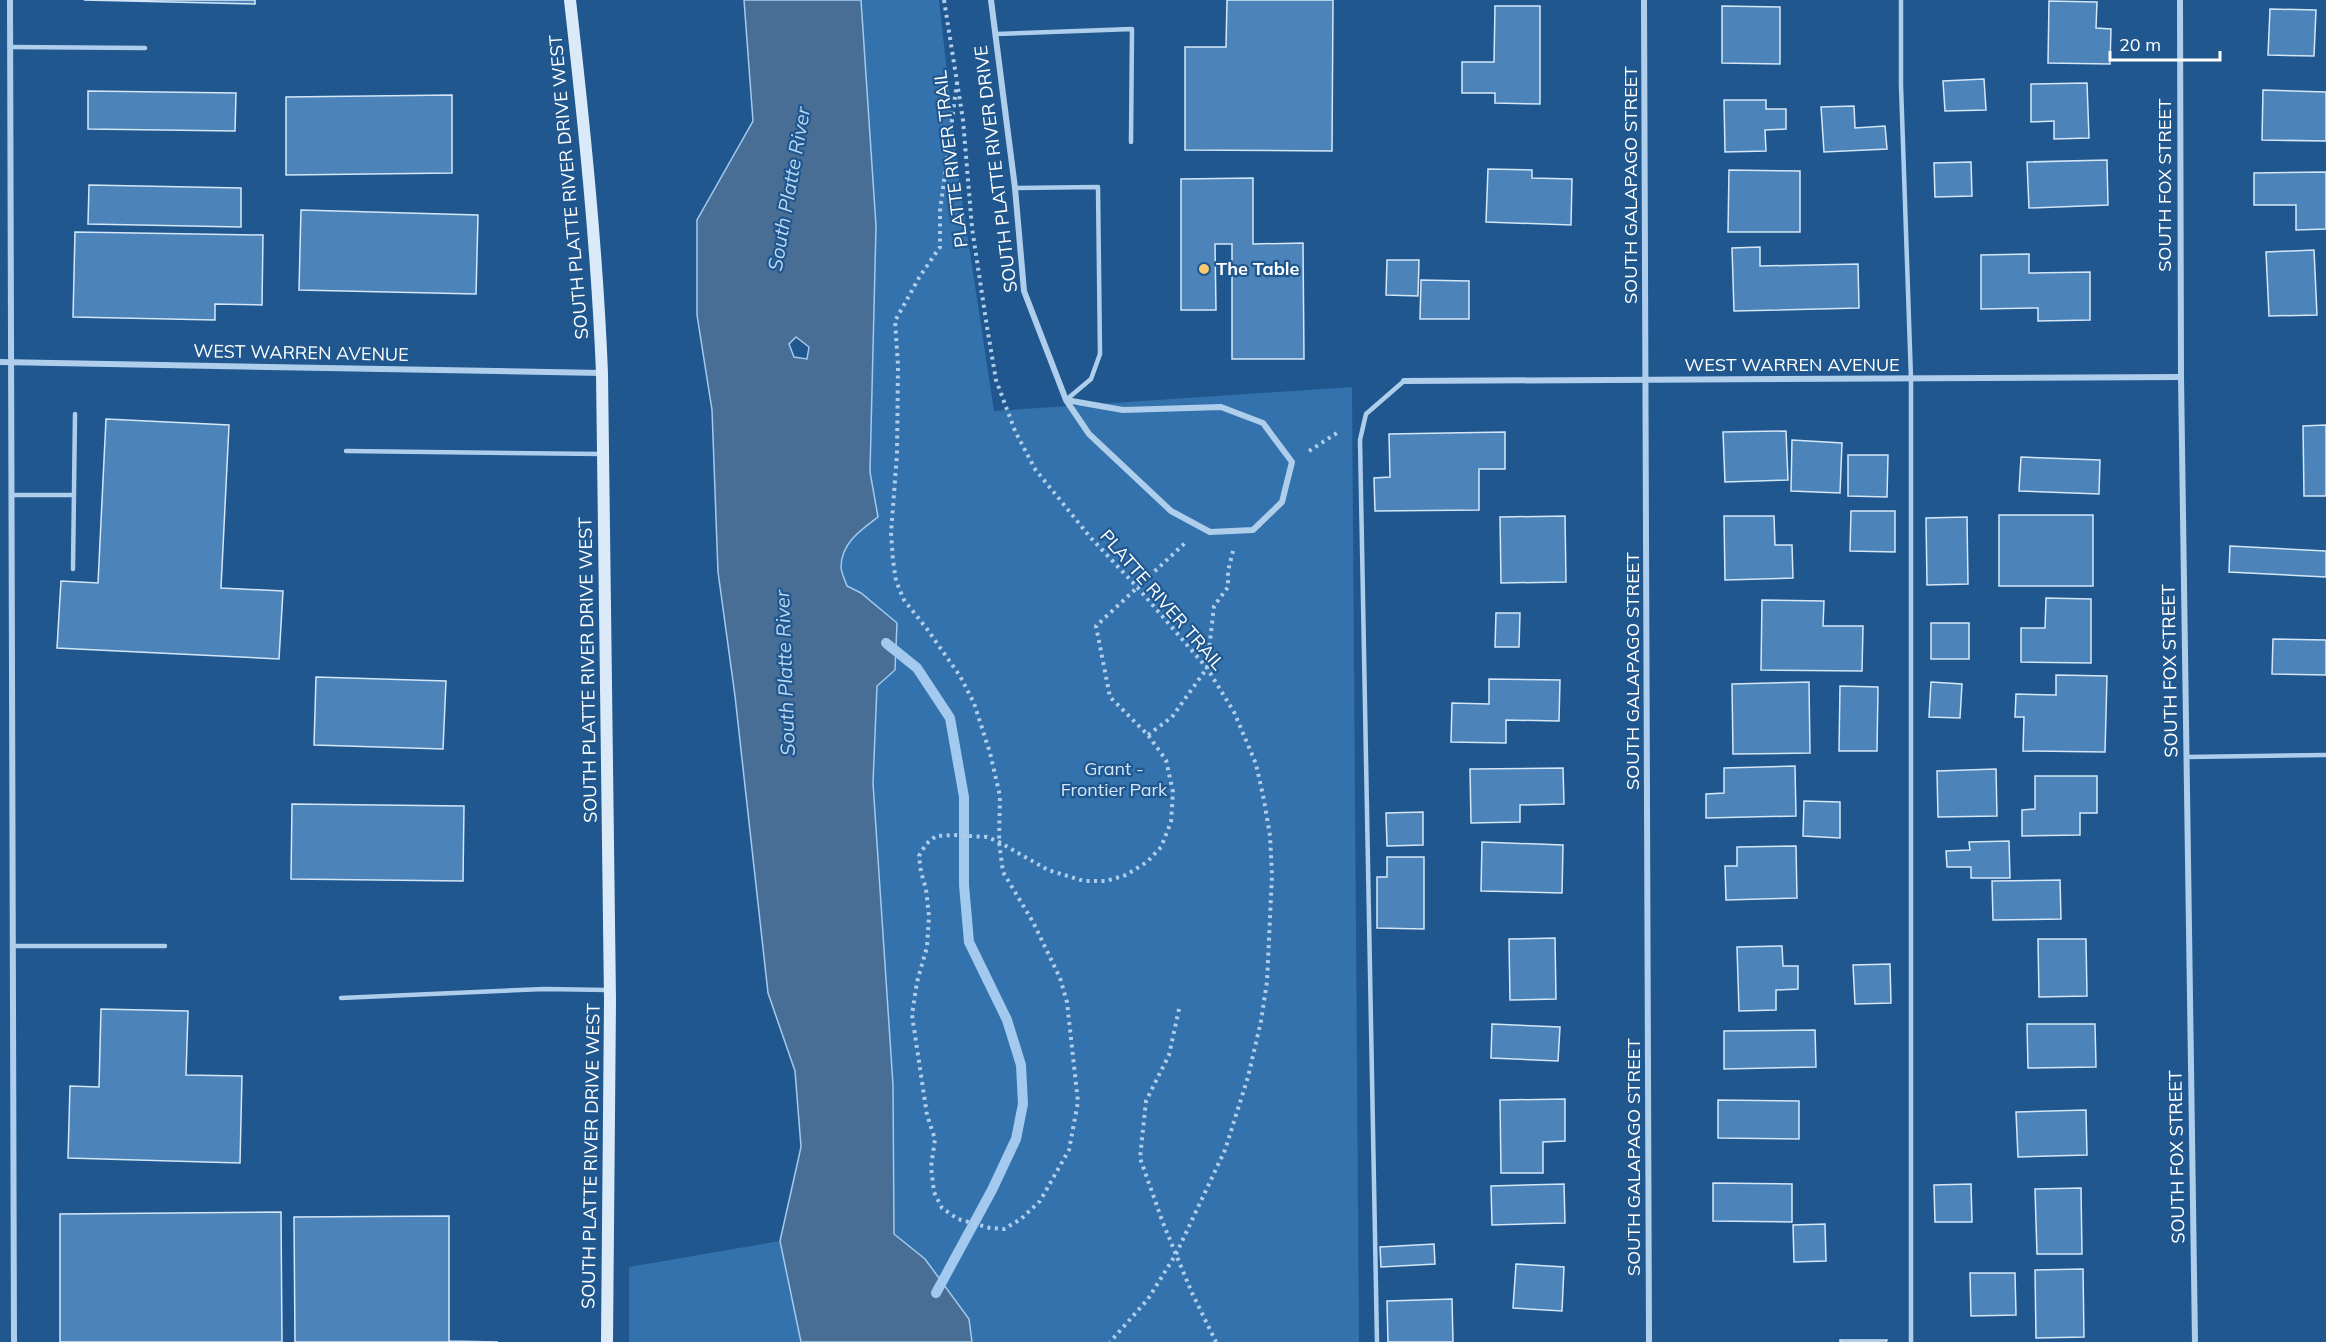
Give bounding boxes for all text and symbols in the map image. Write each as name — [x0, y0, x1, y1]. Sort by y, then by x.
scale bar — [2110, 24, 2220, 62]
text: 20 m — [2119, 33, 2161, 56]
street label: SOUTH PLATTE RIVER DRIVE WEST — [544, 34, 593, 340]
street label: SOUTH PLATTE RIVER DRIVE — [969, 44, 1022, 294]
street label: SOUTH GALAPAGO STREET — [1619, 66, 1642, 304]
street label: PLATTE RIVER TRAIL — [928, 69, 973, 249]
street label: SOUTH FOX STREET — [2153, 98, 2176, 272]
water label: South Platte River — [762, 104, 815, 273]
place label: The Table — [1216, 257, 1300, 280]
marker: The Table — [1197, 262, 1211, 276]
street label: WEST WARREN AVENUE — [193, 339, 409, 366]
street label: WEST WARREN AVENUE — [1684, 353, 1900, 376]
street label: SOUTH PLATTE RIVER DRIVE WEST — [573, 517, 602, 823]
street label: PLATTE RIVER TRAIL — [1095, 525, 1230, 675]
street label: SOUTH GALAPAGO STREET — [1621, 552, 1644, 790]
street label: SOUTH FOX STREET — [2156, 584, 2183, 758]
water label: South Platte River — [769, 589, 800, 756]
park label: Grant - Frontier Park — [1061, 757, 1168, 801]
street label: SOUTH PLATTE RIVER DRIVE WEST — [576, 1003, 605, 1309]
street label: SOUTH GALAPAGO STREET — [1622, 1038, 1645, 1276]
street label: SOUTH FOX STREET — [2163, 1070, 2190, 1244]

